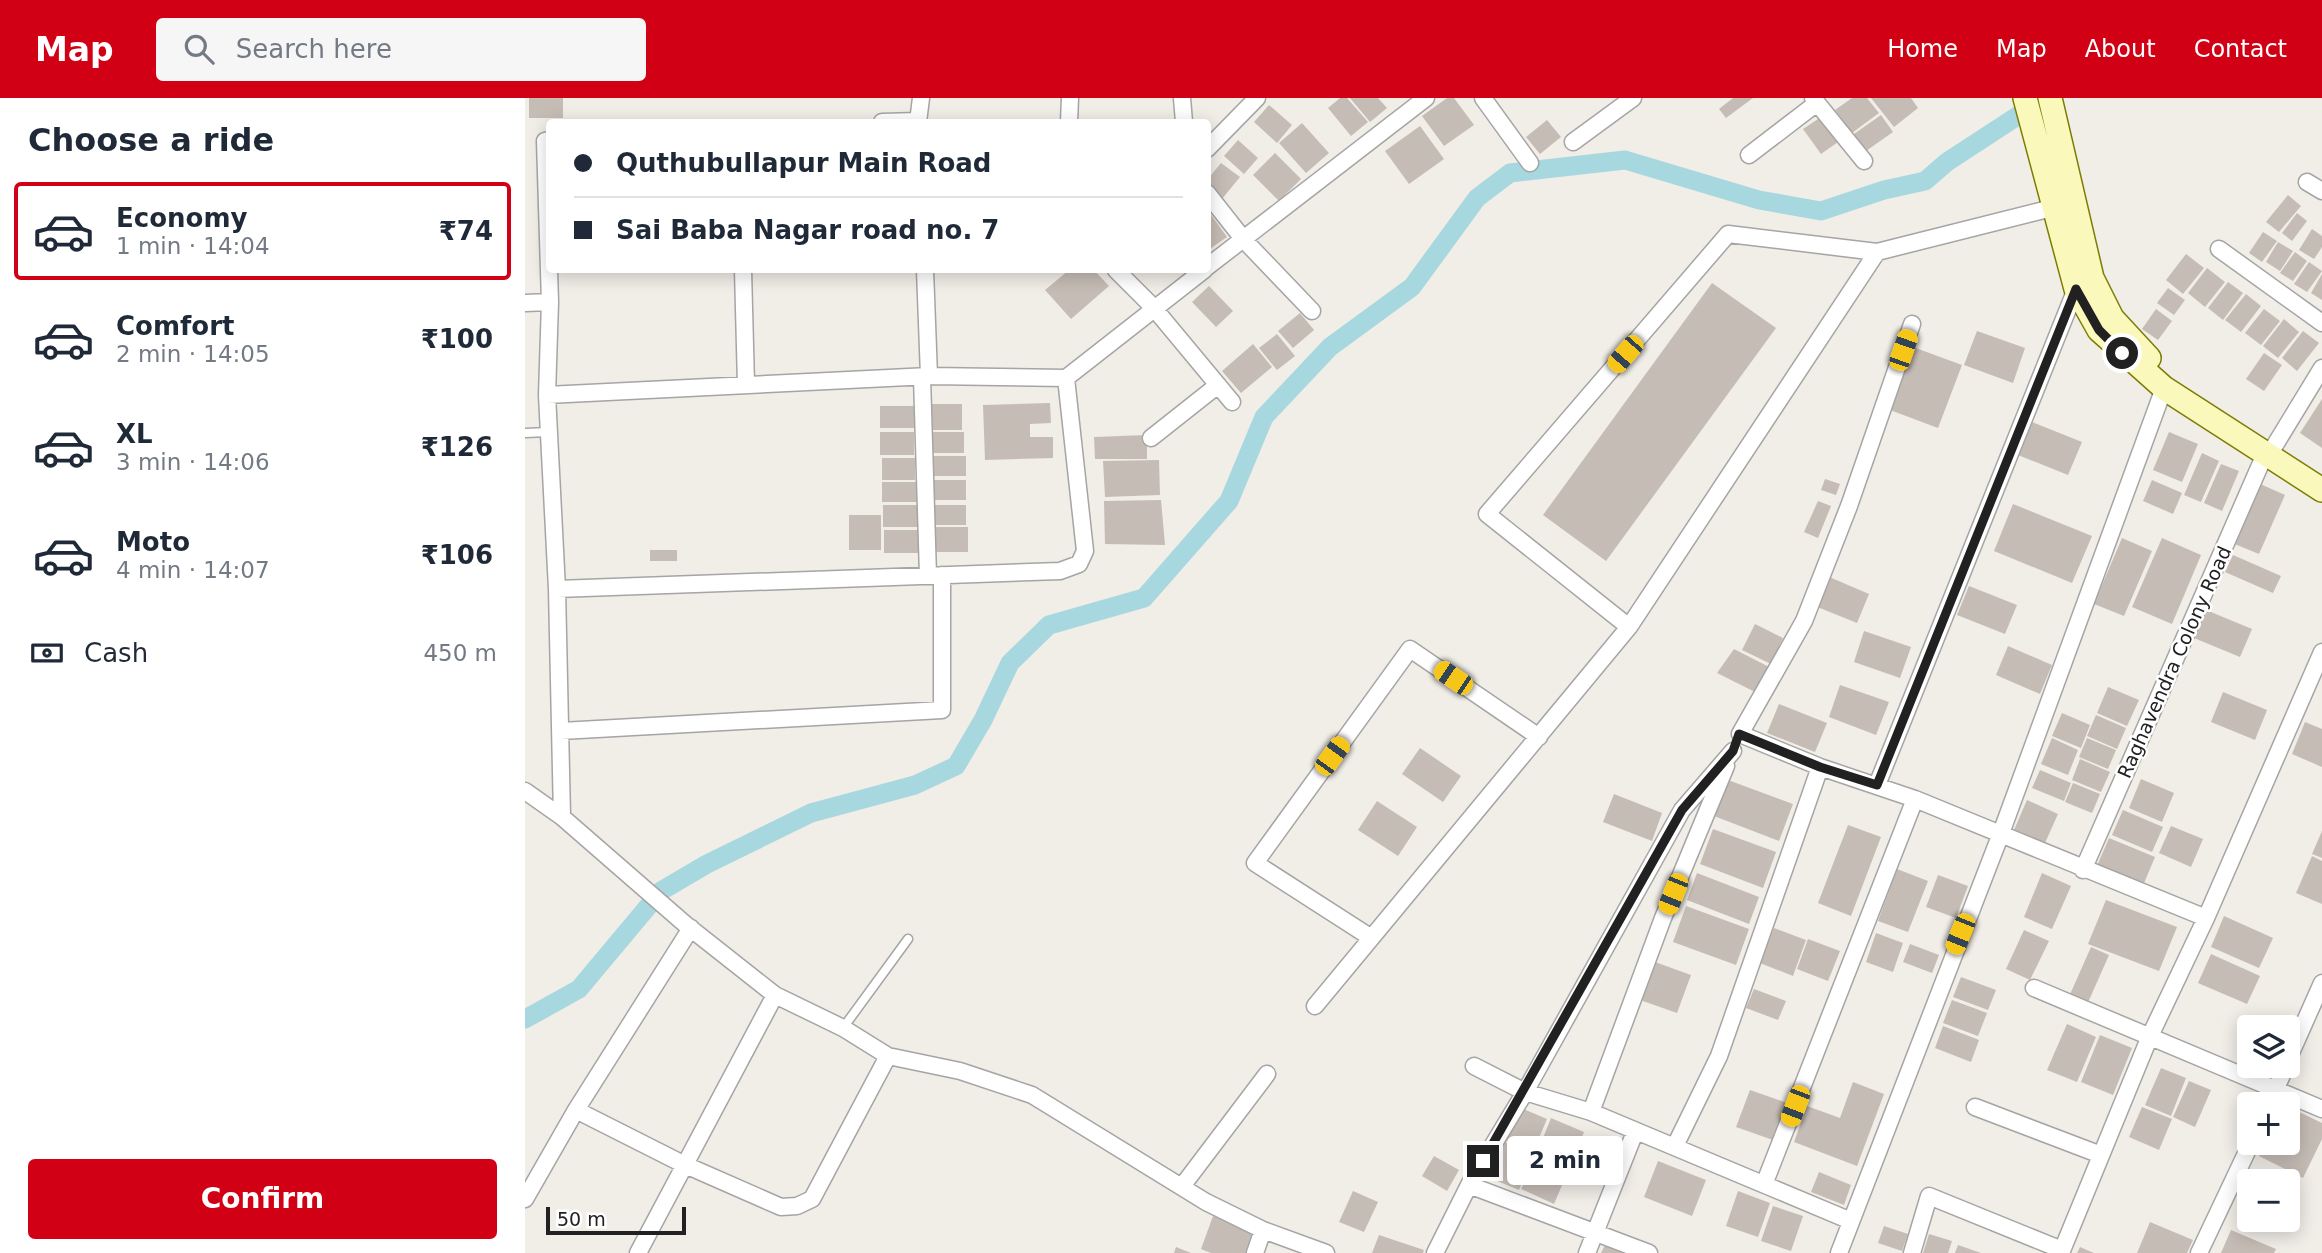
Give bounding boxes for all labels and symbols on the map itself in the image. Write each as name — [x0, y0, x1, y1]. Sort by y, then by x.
car — [1887, 327, 1920, 373]
car — [1604, 331, 1647, 377]
route start — [2106, 337, 2138, 369]
street label: Raghavendra Colony Road — [2113, 543, 2235, 781]
car — [1430, 658, 1477, 698]
car — [1312, 733, 1353, 779]
car — [1656, 871, 1691, 917]
car — [1943, 911, 1978, 957]
car — [1778, 1083, 1813, 1129]
callout: 2 min — [1507, 1136, 1623, 1186]
route end — [1467, 1145, 1499, 1177]
scale bar — [546, 1204, 686, 1236]

